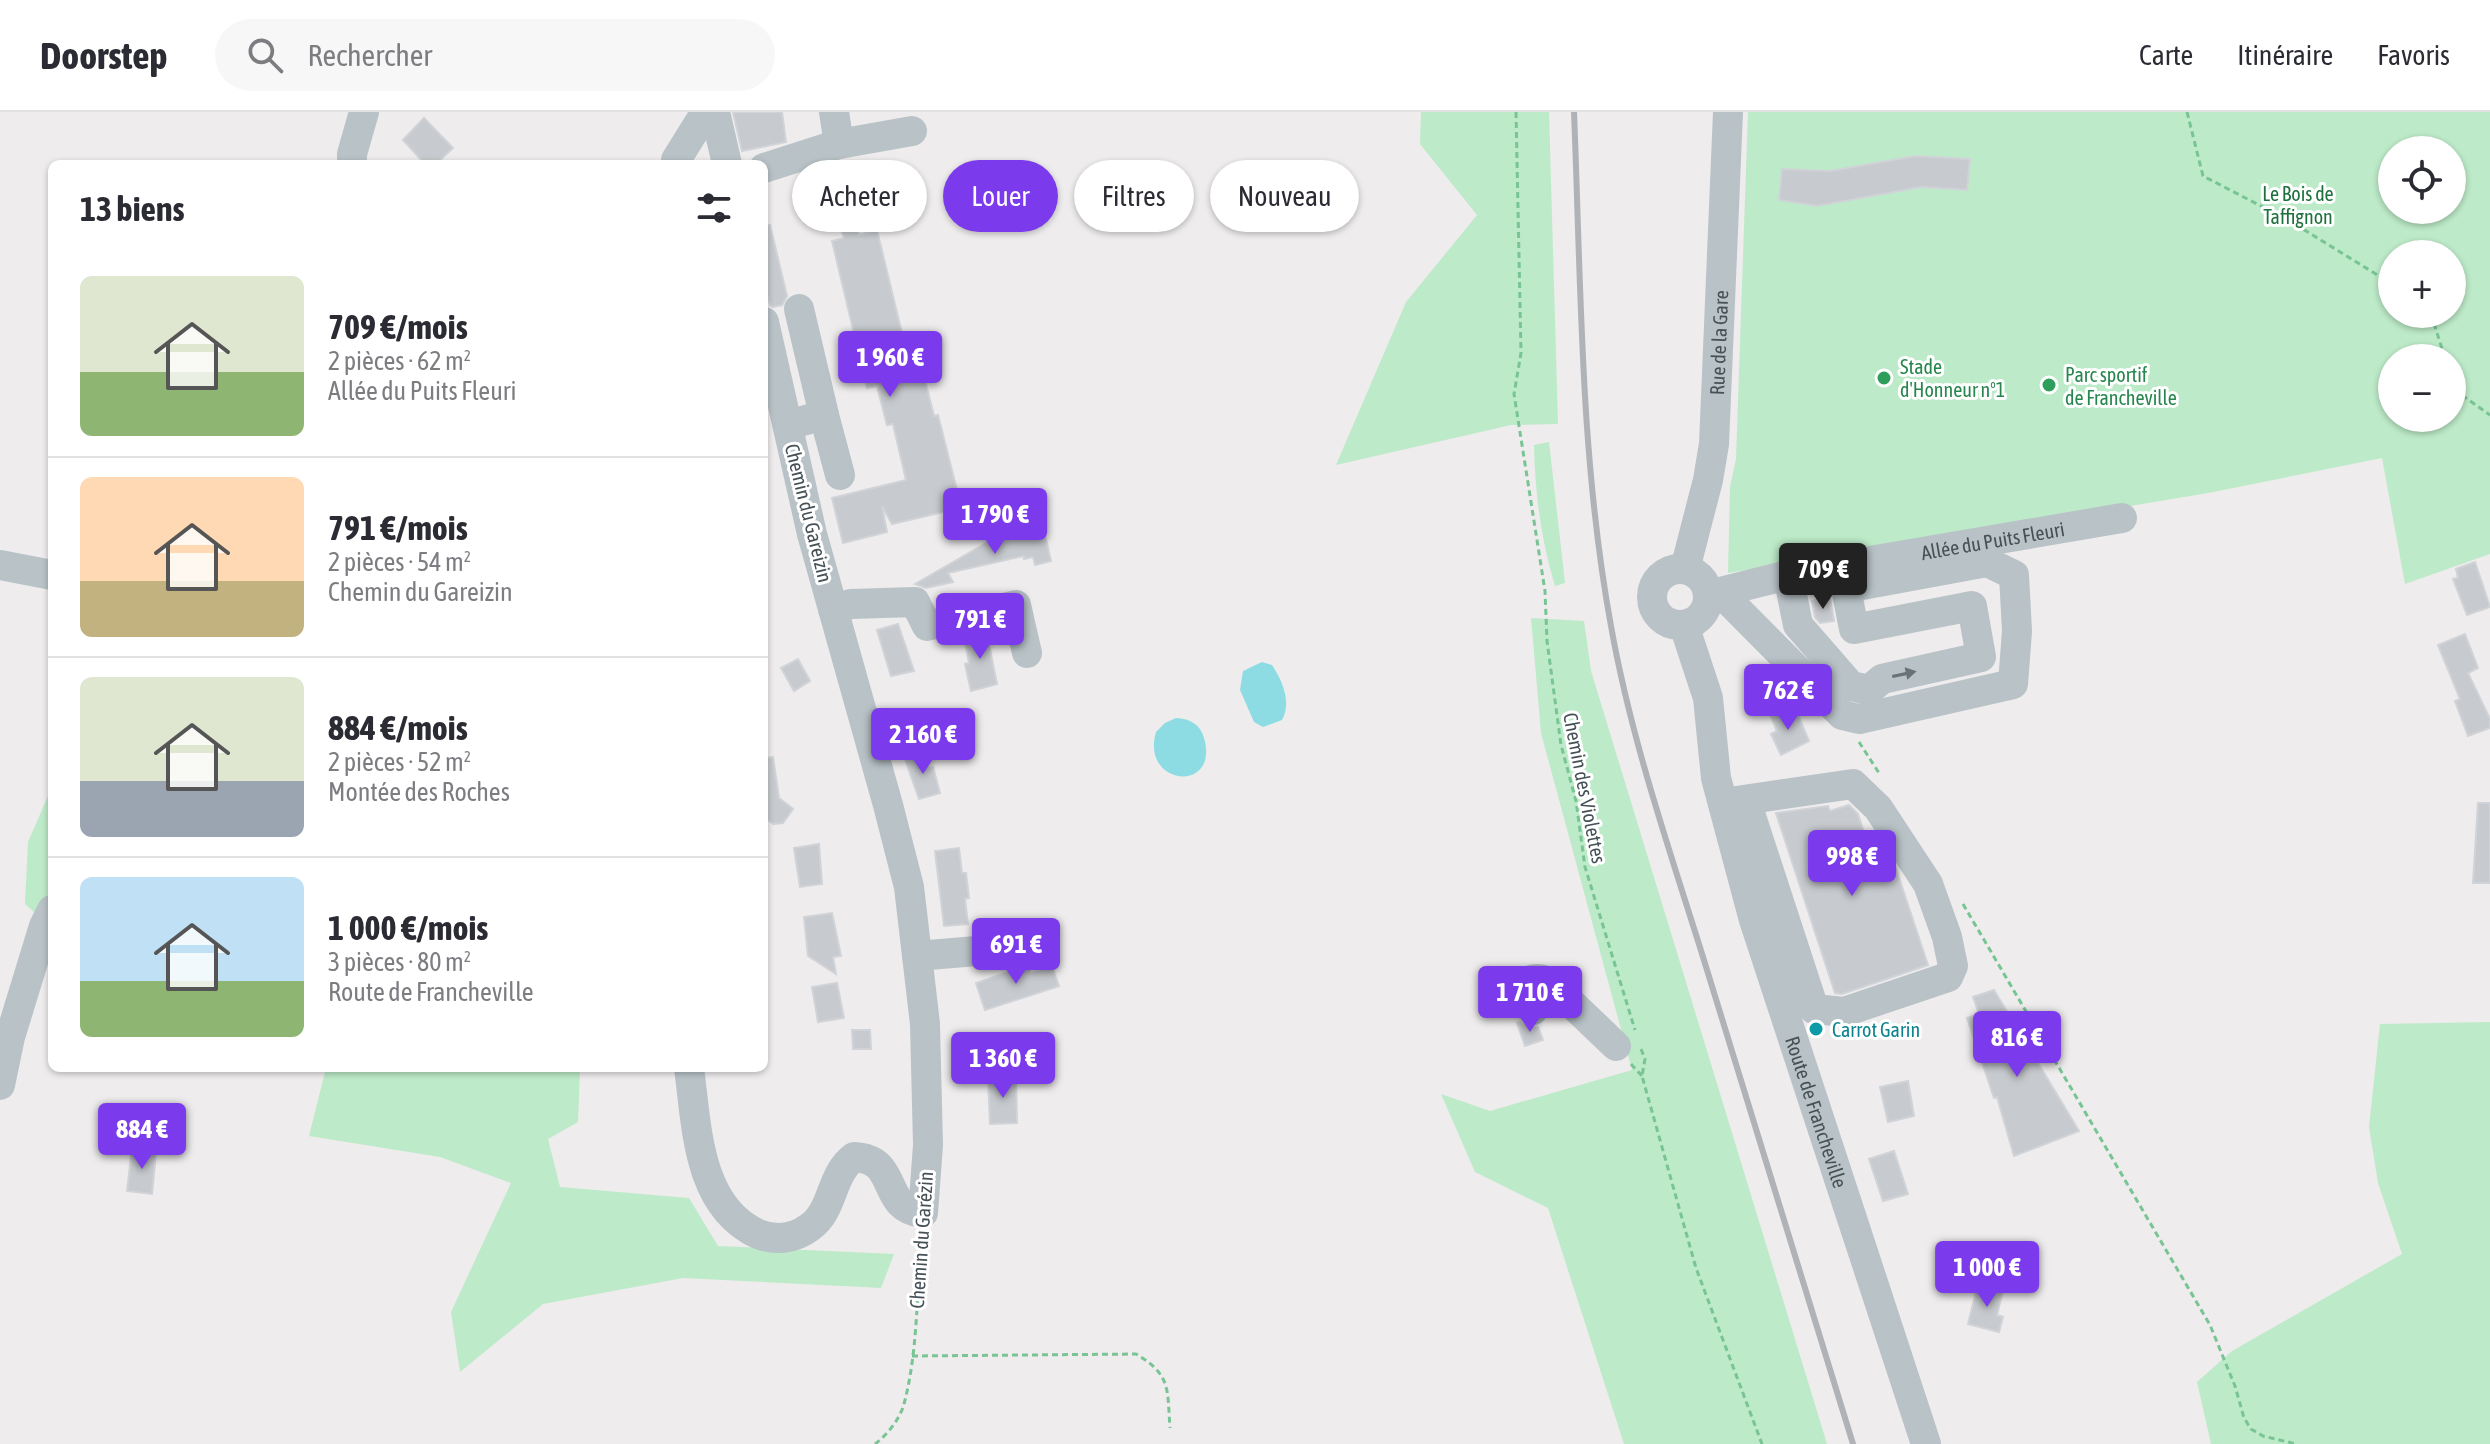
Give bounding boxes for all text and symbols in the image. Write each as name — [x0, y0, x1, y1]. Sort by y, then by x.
search box — [215, 19, 775, 91]
icon: search — [243, 33, 287, 77]
text: Doorstep — [40, 34, 167, 77]
text: Rechercher — [307, 38, 432, 72]
text: Carte — [2139, 39, 2193, 71]
text: Itinéraire — [2237, 39, 2333, 71]
text: Favoris — [2377, 39, 2450, 71]
map controls — [2378, 136, 2466, 432]
button: locate — [2378, 136, 2466, 224]
chip: Acheter — [792, 160, 927, 232]
chip: Louer — [943, 160, 1058, 232]
chip: Filtres — [1074, 160, 1194, 232]
chip: Nouveau — [1210, 160, 1359, 232]
park label: Le Bois de Taffignon — [2262, 182, 2334, 228]
icon: filters — [692, 186, 736, 230]
text: 13 biens — [80, 189, 184, 228]
button: + — [2378, 240, 2466, 328]
street label: Rue de la Gare — [1705, 290, 1732, 396]
text: 709 €/mois — [328, 307, 468, 346]
icon: home — [144, 308, 240, 404]
pin: 1 960 € — [816, 331, 964, 399]
text: 1 960 € — [856, 342, 924, 372]
button: − — [2378, 344, 2466, 432]
text: 2 pièces · 62 m² — [328, 346, 471, 376]
place label: Stade d'Honneur n°1 — [1900, 355, 2005, 401]
place label: Parc sportif de Francheville — [2065, 363, 2177, 409]
marker: Stade d'Honneur n°1 — [1875, 369, 1893, 387]
text: Allée du Puits Fleuri — [328, 376, 516, 406]
marker: Parc sportif de Francheville — [2040, 376, 2058, 394]
street label: Chemin du Gareizin — [781, 441, 837, 585]
pin: 1 790 € — [921, 488, 1069, 556]
text: 1 790 € — [961, 499, 1029, 529]
text: 791 €/mois — [328, 508, 468, 547]
icon: home — [144, 509, 240, 605]
street label: Allée du Puits Fleuri — [1919, 517, 2066, 564]
pin: 709 € — [1767, 543, 1879, 611]
text: 2 pièces · 54 m² — [328, 547, 471, 577]
text: 709 € — [1797, 554, 1849, 584]
text: Chemin du Gareizin — [328, 577, 513, 607]
pin: 791 € — [924, 593, 1036, 661]
text: 791 € — [954, 604, 1006, 634]
pin: 762 € — [1732, 664, 1844, 732]
one-way arrow — [1892, 667, 1917, 680]
text: 762 € — [1762, 675, 1814, 705]
text: 884 €/mois — [328, 708, 468, 747]
pin: 2 160 € — [849, 708, 997, 776]
icon: home — [144, 709, 240, 805]
street label: Chemin des Violettes — [1559, 711, 1611, 865]
text: 2 160 € — [889, 719, 957, 749]
text: 2 pièces · 52 m² — [328, 747, 471, 777]
text: Montée des Roches — [328, 777, 510, 807]
pin: 998 € — [1796, 830, 1908, 898]
text: 998 € — [1826, 841, 1878, 871]
text: 1 000 €/mois — [328, 908, 488, 947]
icon: home — [144, 909, 240, 1005]
pin: 691 € — [960, 918, 1072, 986]
text: 691 € — [990, 929, 1042, 959]
text: 3 pièces · 80 m² — [328, 947, 471, 977]
pin: 1 710 € — [1456, 966, 1604, 1034]
text: Route de Francheville — [328, 977, 534, 1007]
text: 1 710 € — [1496, 977, 1564, 1007]
pin: 816 € — [1961, 1011, 2073, 1079]
place label: Carrot Garin — [1832, 1018, 1920, 1041]
marker: Carrot Garin — [1807, 1020, 1825, 1038]
text: 816 € — [1991, 1022, 2043, 1052]
pin: 1 360 € — [929, 1032, 1077, 1100]
street label: Route de Francheville — [1781, 1033, 1853, 1191]
text: 1 360 € — [969, 1043, 1037, 1073]
pin: 884 € — [86, 1103, 198, 1171]
text: 884 € — [116, 1114, 168, 1144]
street label: Chemin du Garézin — [905, 1171, 937, 1309]
pin: 1 000 € — [1913, 1241, 2061, 1309]
text: 1 000 € — [1953, 1252, 2021, 1282]

